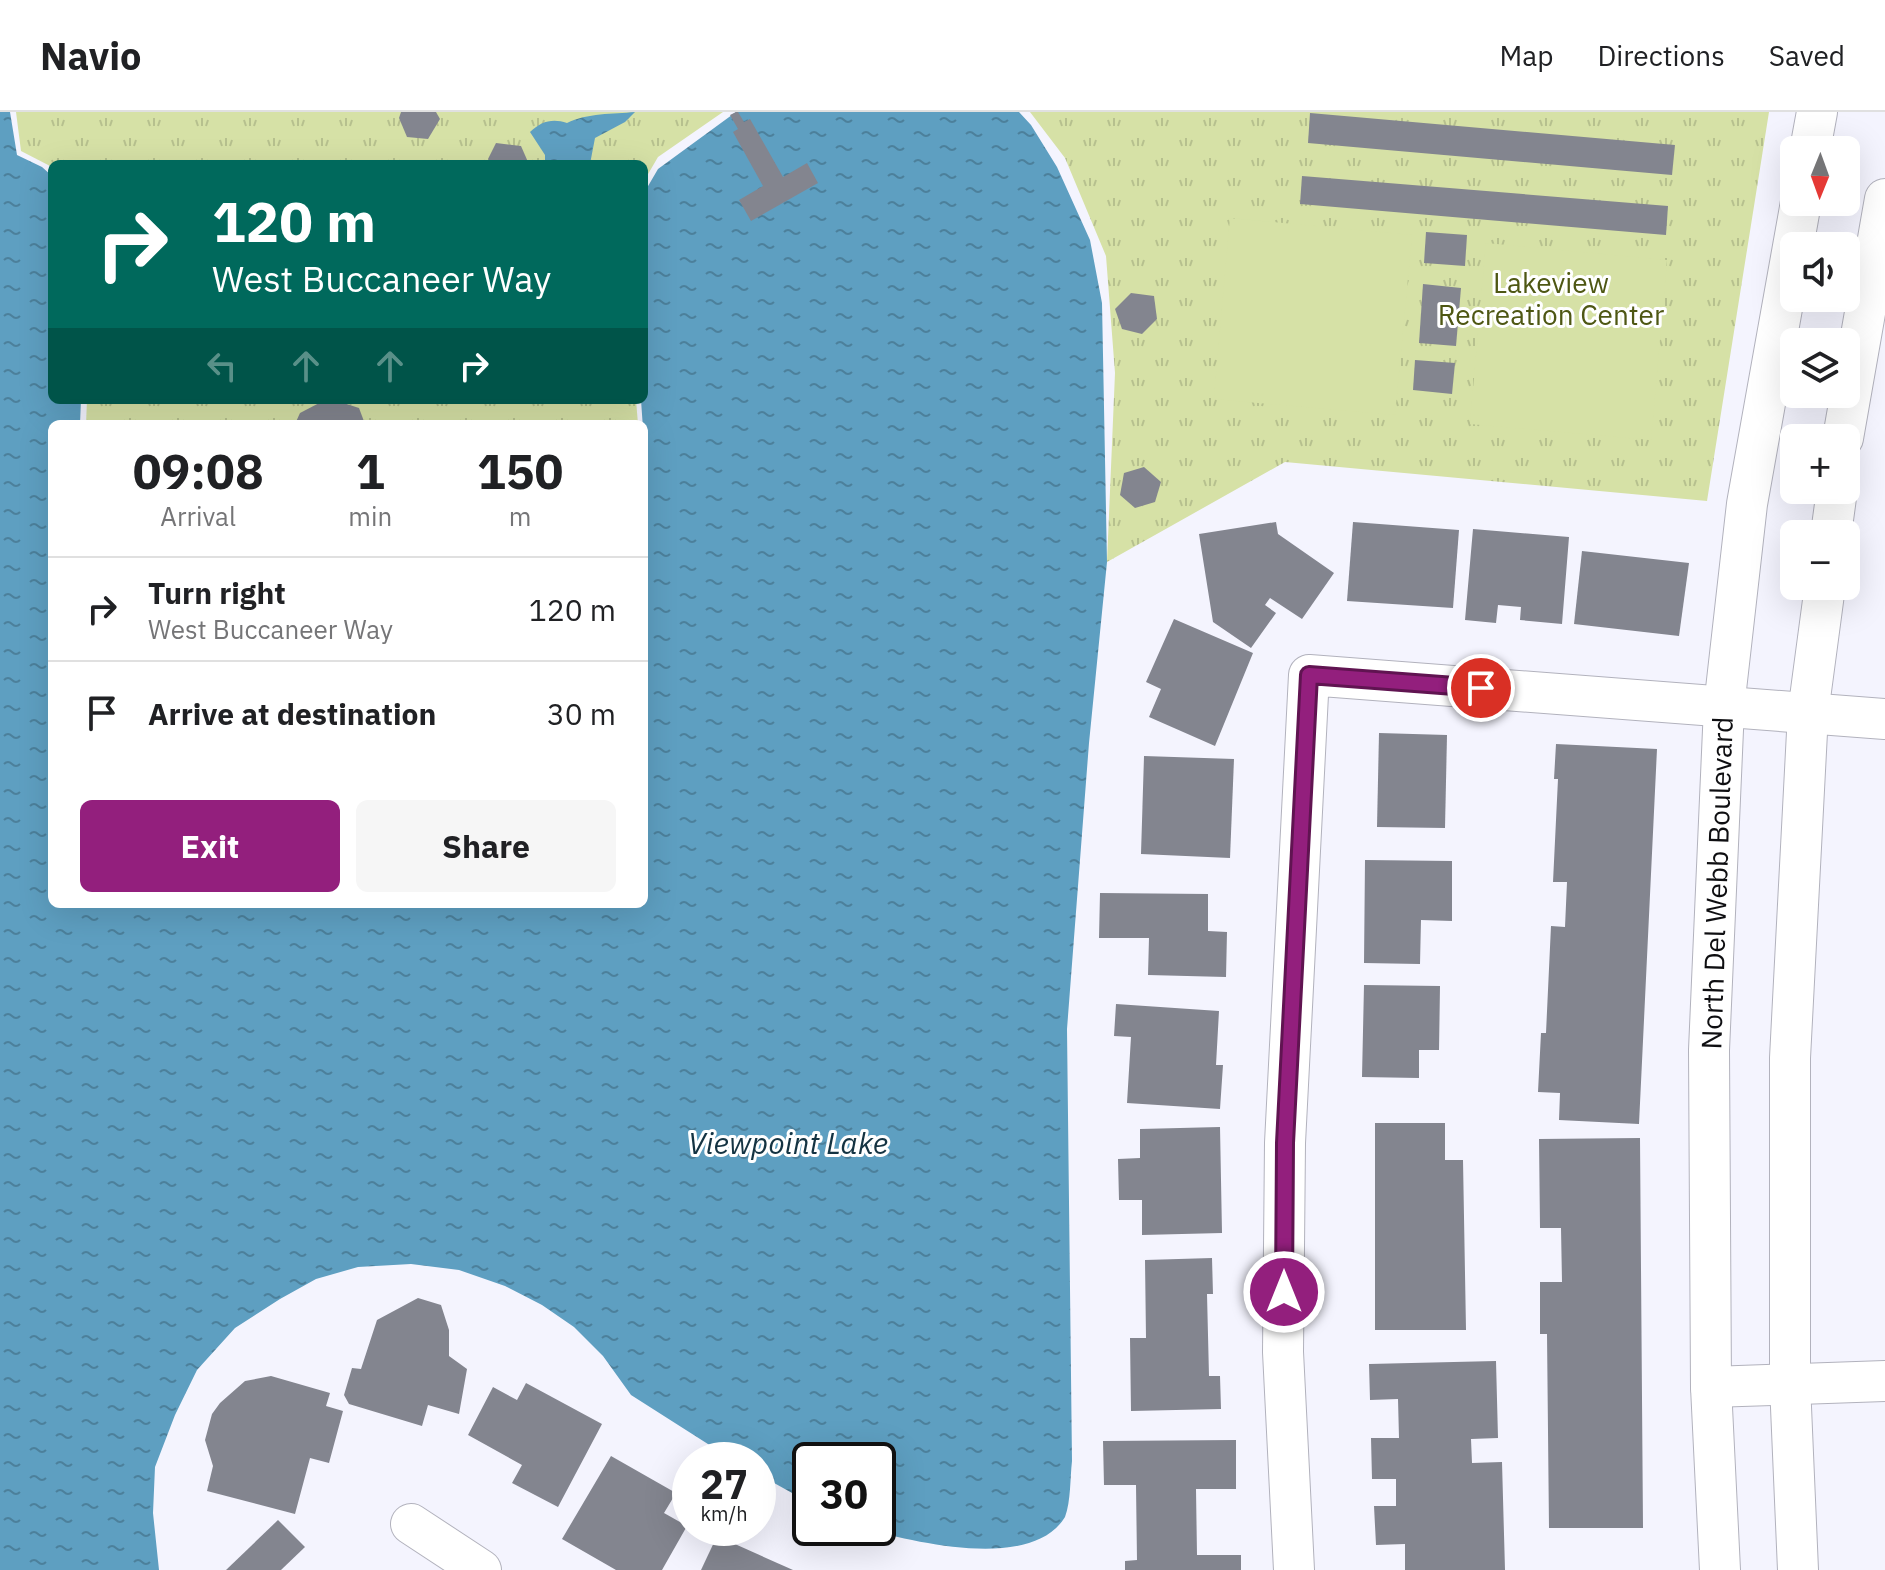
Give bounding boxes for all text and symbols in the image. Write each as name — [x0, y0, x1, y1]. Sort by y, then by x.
text: Navio — [40, 31, 142, 80]
text: Map — [1499, 37, 1553, 74]
text: Directions — [1597, 37, 1725, 74]
text: Saved — [1769, 37, 1845, 74]
north arrow — [1780, 136, 1860, 216]
map controls — [1780, 136, 1860, 600]
text: 120 m — [212, 185, 376, 257]
icon: right — [80, 192, 184, 296]
button: sound — [1780, 232, 1860, 312]
text: West Buccaneer Way — [212, 255, 551, 302]
park label: Lakeview Recreation Center — [1438, 264, 1664, 333]
button: layers — [1780, 328, 1860, 408]
icon: left — [200, 344, 244, 388]
icon: ahead — [284, 344, 328, 388]
icon: ahead — [368, 344, 412, 388]
icon: right — [452, 344, 496, 388]
button: + — [1780, 424, 1860, 504]
text: 09:08 — [133, 440, 264, 502]
text: 1 — [356, 440, 385, 502]
text: 150 — [477, 440, 563, 502]
text: Arrival — [160, 499, 236, 533]
text: min — [348, 499, 392, 533]
text: m — [509, 499, 531, 533]
button: − — [1780, 520, 1860, 600]
text: Turn right — [148, 573, 286, 612]
icon: right — [80, 587, 124, 631]
text: 120 m — [529, 590, 616, 629]
text: West Buccaneer Way — [148, 612, 393, 646]
pin — [1447, 654, 1515, 722]
icon: arrive — [1459, 666, 1503, 710]
icon: arrive — [80, 691, 124, 735]
text: Arrive at destination — [148, 694, 436, 733]
text: 30 m — [547, 694, 616, 733]
street label: North Del Webb Boulevard — [1692, 716, 1741, 1050]
button: Exit — [80, 800, 340, 892]
button: Share — [356, 800, 616, 892]
water label: Viewpoint Lake — [688, 1123, 888, 1162]
position arrow — [1242, 1250, 1326, 1334]
speed limit sign: 30 — [792, 1442, 896, 1546]
text: 27 — [700, 1458, 748, 1510]
text: km/h — [700, 1500, 748, 1527]

